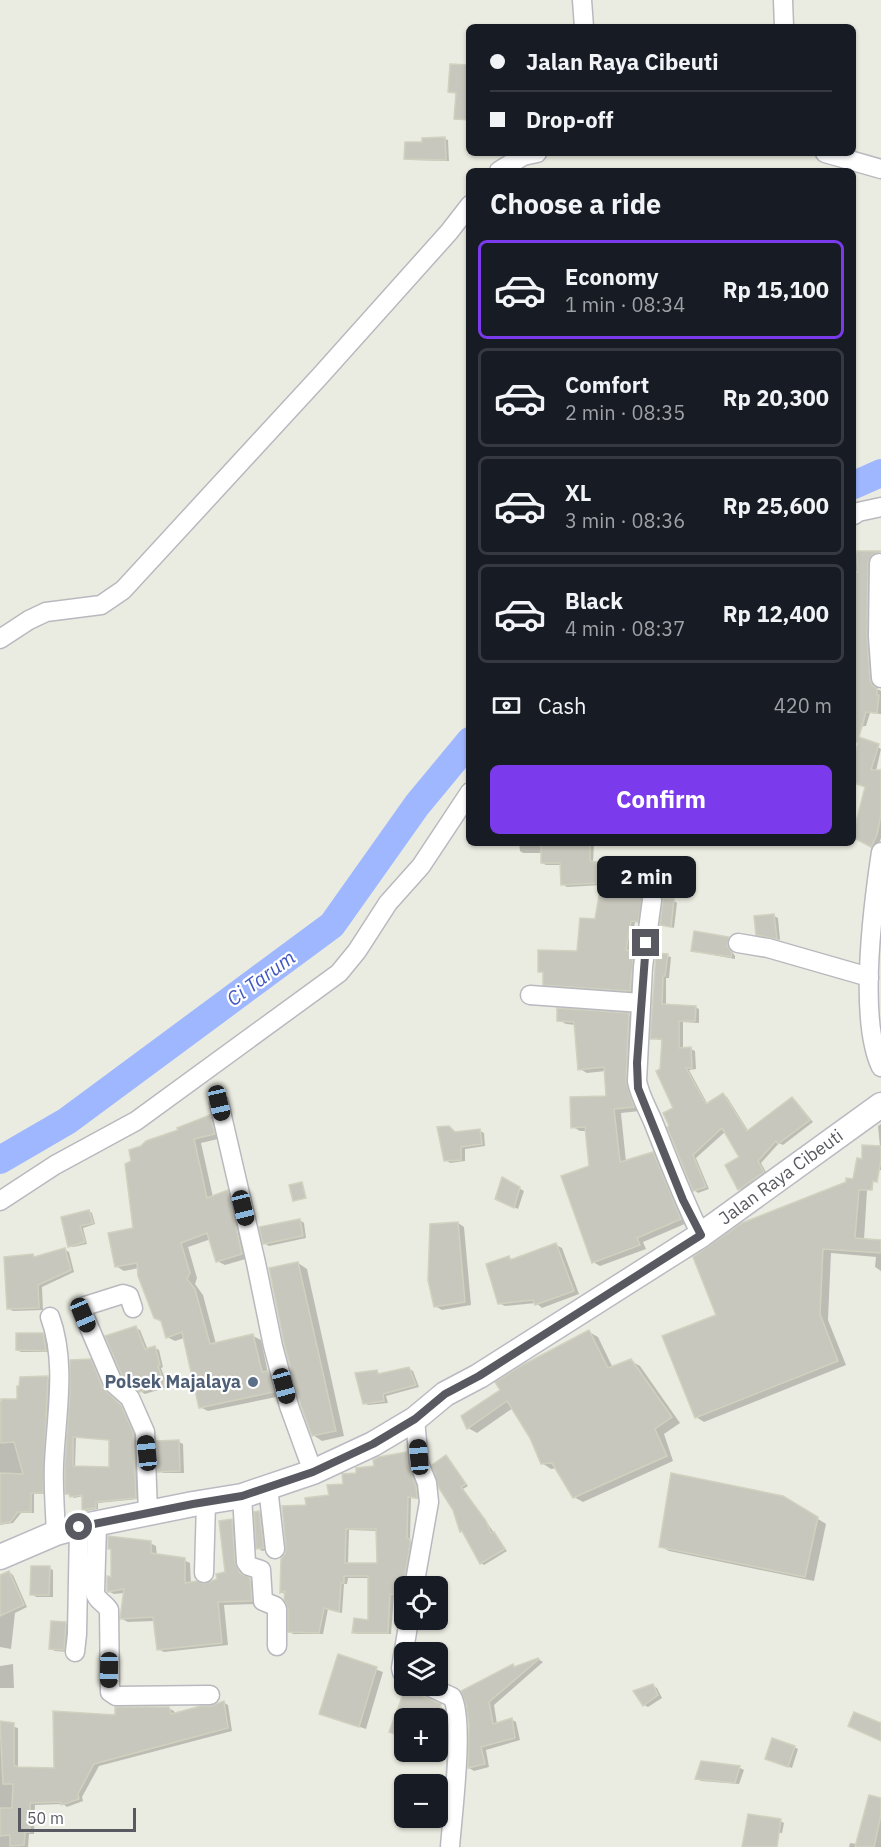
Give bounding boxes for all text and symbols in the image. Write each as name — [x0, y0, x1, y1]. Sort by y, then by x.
text: Jalan Raya Cibeuti — [526, 47, 719, 76]
text: Drop-off — [526, 105, 613, 134]
text: Choose a ride — [490, 186, 661, 221]
text: Economy — [565, 262, 659, 291]
icon: car — [493, 263, 547, 317]
text: Rp 15,100 — [723, 275, 829, 304]
text: 1 min · 08:34 — [565, 291, 685, 318]
text: Comfort — [565, 370, 649, 399]
icon: car — [493, 371, 547, 425]
text: Rp 20,300 — [723, 383, 829, 412]
text: 2 min · 08:35 — [565, 399, 685, 426]
text: XL — [565, 478, 591, 507]
icon: car — [493, 479, 547, 533]
text: Rp 25,600 — [723, 491, 829, 520]
text: 3 min · 08:36 — [565, 507, 685, 534]
text: Black — [565, 586, 623, 615]
icon: car — [493, 587, 547, 641]
text: Rp 12,400 — [723, 599, 829, 628]
text: 4 min · 08:37 — [565, 615, 685, 642]
icon: cash — [490, 689, 523, 722]
text: Cash — [538, 691, 587, 720]
text: 420 m — [774, 692, 832, 719]
button: Confirm — [490, 765, 832, 834]
callout: 2 min — [596, 856, 696, 898]
text: 2 min — [620, 863, 673, 890]
route end — [632, 929, 659, 956]
water label: Ci Tarum — [221, 943, 301, 1012]
car — [206, 1083, 232, 1123]
street label: Jalan Raya Cibeuti — [714, 1124, 847, 1229]
car — [230, 1188, 256, 1228]
car — [68, 1295, 98, 1335]
car — [271, 1366, 297, 1406]
place label: Polsek Majalaya — [105, 1370, 241, 1393]
marker: Polsek Majalaya — [246, 1375, 260, 1389]
car — [136, 1434, 158, 1472]
car — [408, 1438, 430, 1476]
route start — [65, 1513, 92, 1540]
map controls — [394, 1576, 448, 1828]
button: locate — [394, 1576, 448, 1630]
button: layers — [394, 1642, 448, 1696]
car — [100, 1652, 118, 1688]
button: + — [394, 1708, 448, 1762]
button: − — [394, 1774, 448, 1828]
scale bar — [18, 1805, 136, 1832]
text: 50 m — [27, 1808, 64, 1828]

